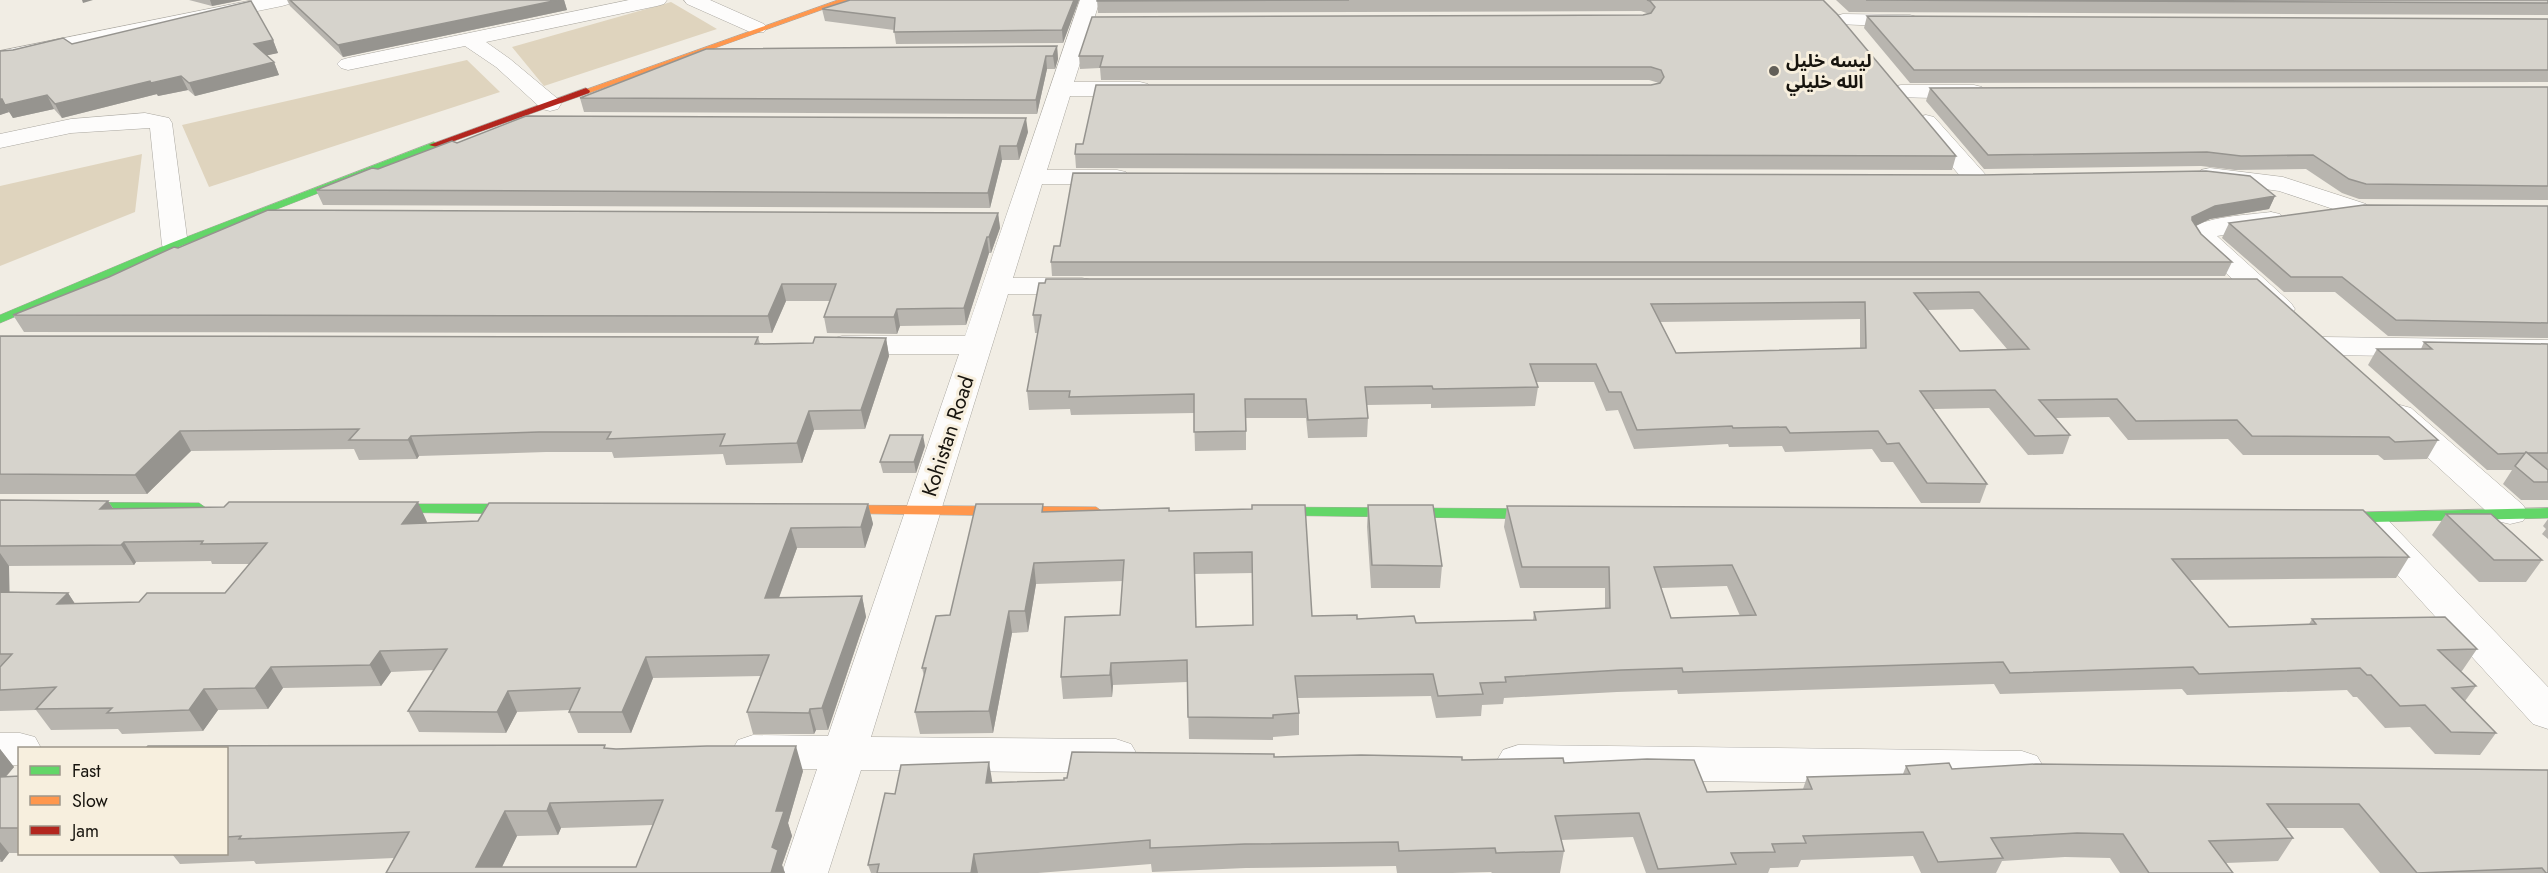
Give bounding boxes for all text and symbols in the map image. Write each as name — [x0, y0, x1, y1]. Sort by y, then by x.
place label: ليسه خليل الله خليلي — [1786, 48, 1872, 96]
marker: ليسه خليل الله خليلي — [1767, 64, 1781, 78]
street label: Kohistan Road — [914, 372, 982, 500]
legend — [18, 747, 228, 855]
text: Fast — [72, 758, 101, 784]
text: Slow — [72, 788, 109, 814]
text: Jam — [70, 818, 99, 844]

